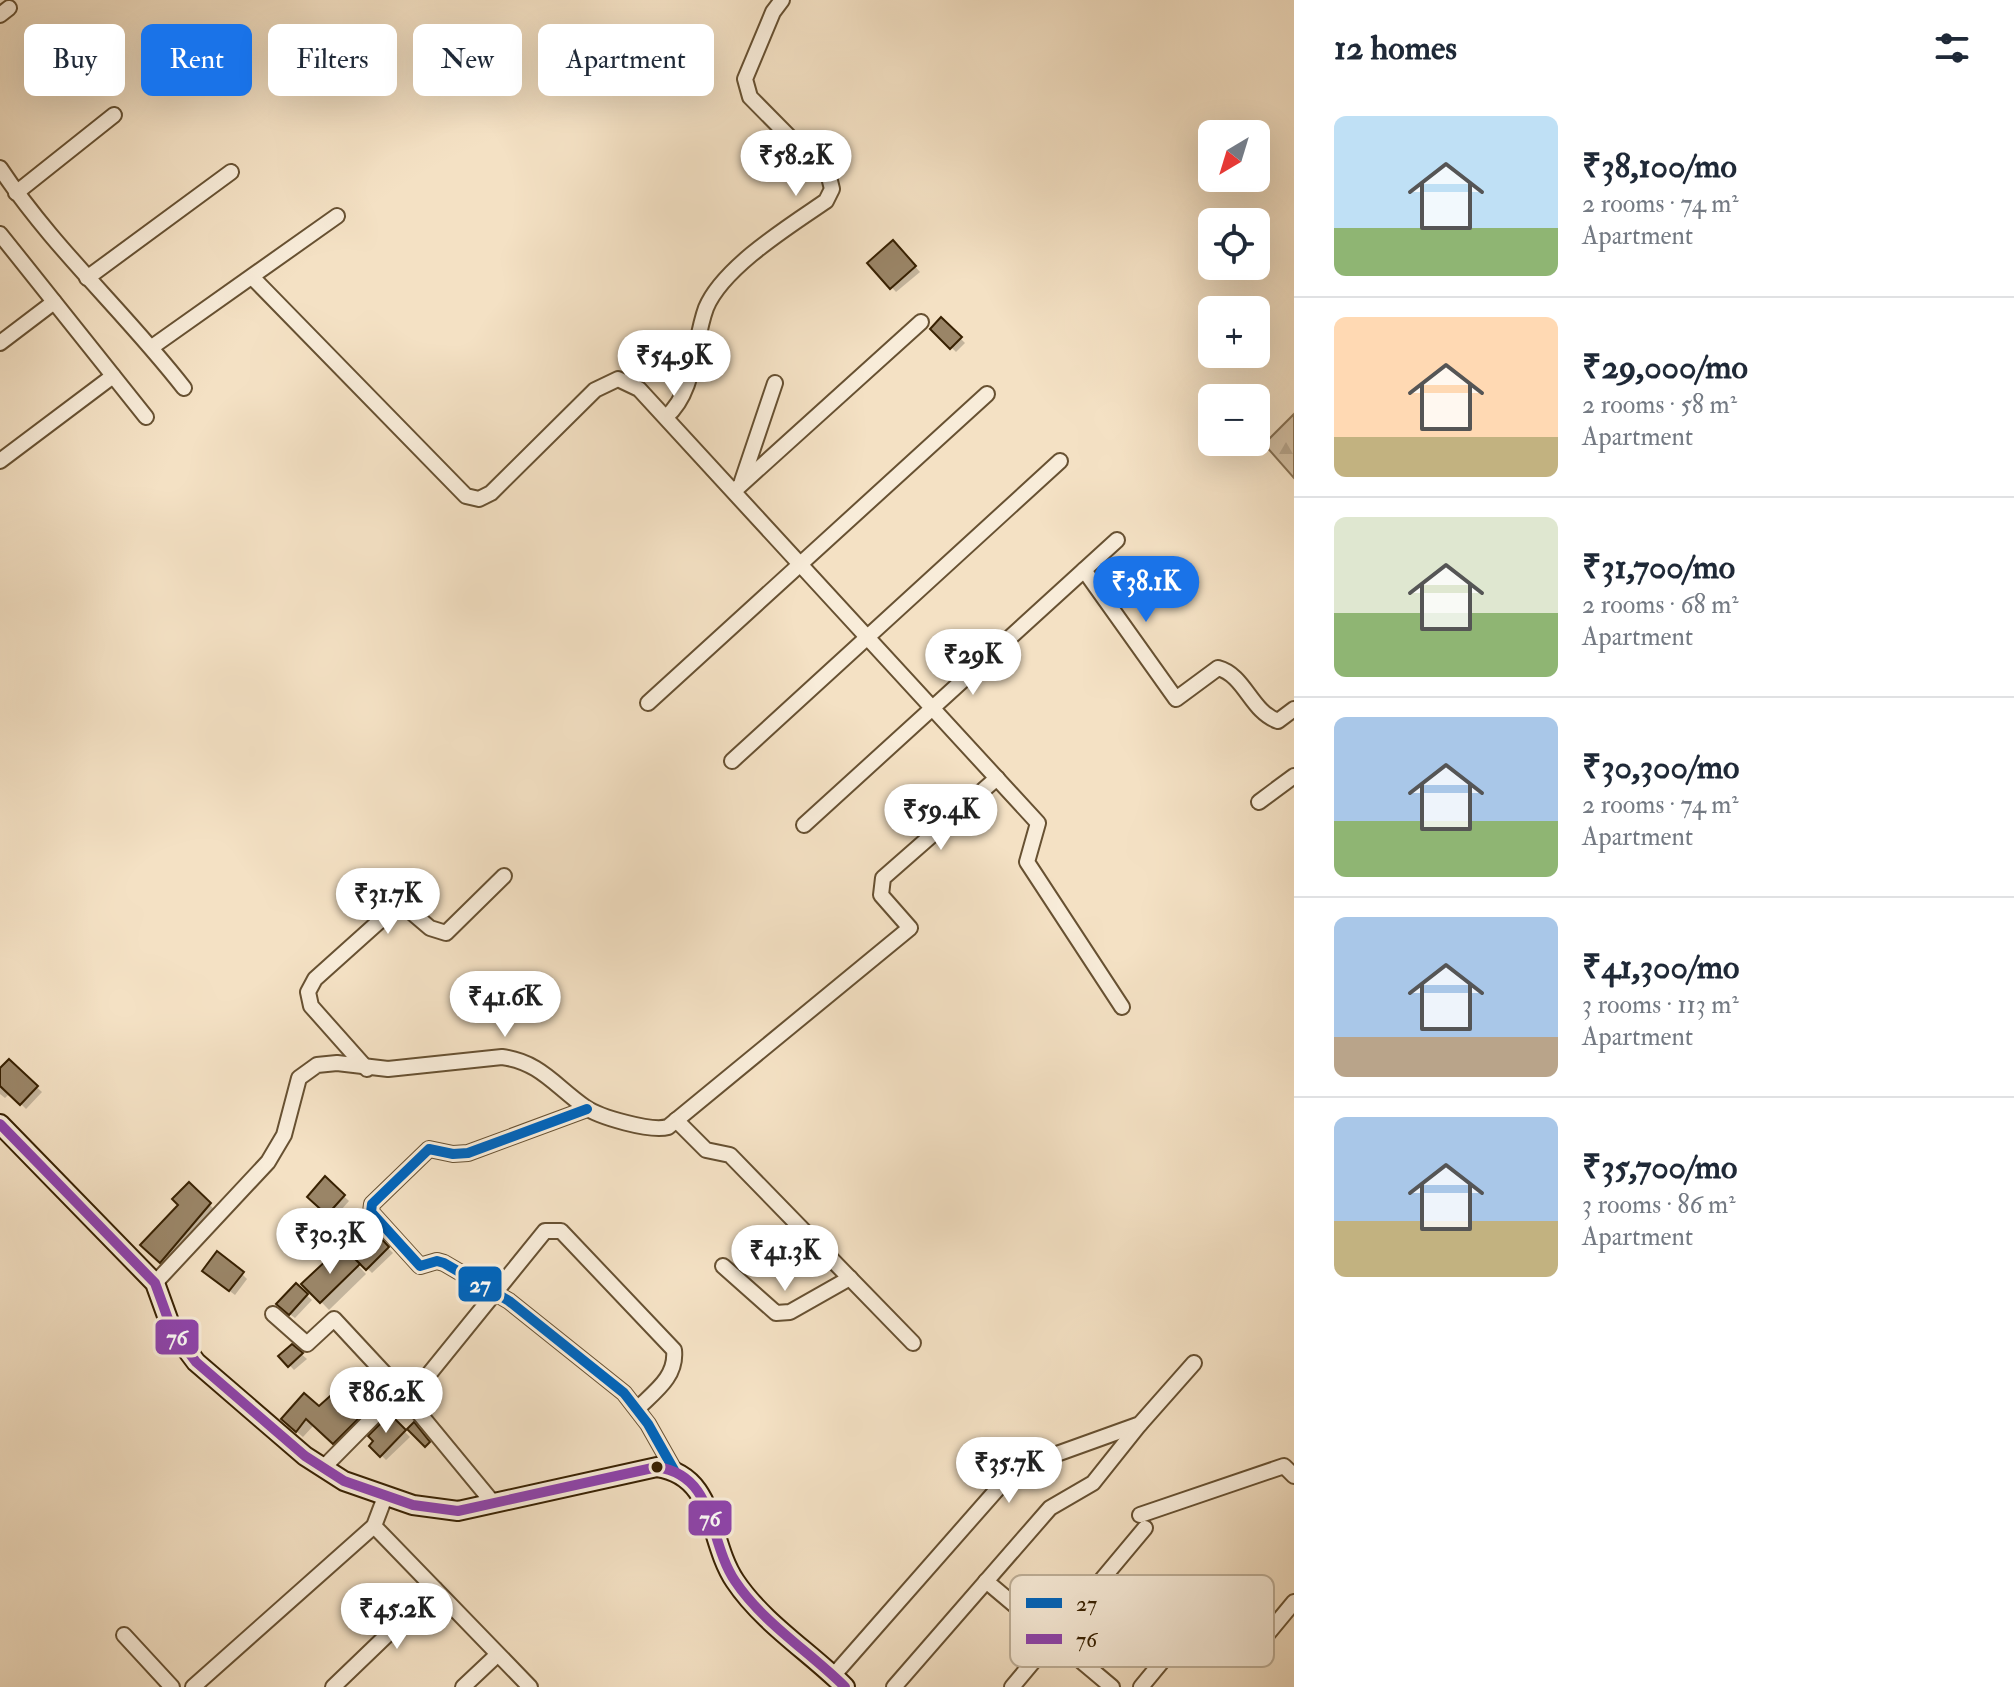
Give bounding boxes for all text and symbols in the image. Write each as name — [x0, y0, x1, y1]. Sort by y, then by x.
chip: Buy — [24, 24, 125, 96]
chip: Rent — [141, 24, 252, 96]
chip: Filters — [268, 24, 397, 96]
chip: New — [413, 24, 522, 96]
chip: Apartment — [538, 24, 714, 96]
icon: filters — [1930, 26, 1974, 70]
text: 12 homes — [1334, 27, 1457, 70]
north arrow — [1198, 120, 1270, 192]
map controls — [1198, 120, 1270, 456]
pin: ₹58.2K — [731, 130, 861, 198]
text: ₹58.2K — [759, 140, 833, 172]
text: ₹38,100/mo — [1582, 145, 1737, 188]
icon: home — [1398, 148, 1494, 244]
text: 2 rooms · 74 m² — [1582, 188, 1739, 220]
button: locate — [1198, 208, 1270, 280]
text: Apartment — [1582, 220, 1693, 252]
button: + — [1198, 296, 1270, 368]
pin: ₹54.9K — [609, 330, 739, 398]
text: ₹54.9K — [636, 340, 712, 372]
text: ₹29,000/mo — [1582, 346, 1748, 389]
icon: home — [1398, 349, 1494, 445]
button: − — [1198, 384, 1270, 456]
text: 2 rooms · 58 m² — [1582, 389, 1737, 421]
text: Apartment — [1582, 421, 1693, 453]
text: ₹31,700/mo — [1582, 546, 1735, 589]
icon: home — [1398, 549, 1494, 645]
pin: ₹38.1K — [1081, 556, 1211, 624]
text: ₹38.1K — [1111, 566, 1181, 598]
text: 2 rooms · 68 m² — [1582, 589, 1739, 621]
text: Apartment — [1582, 621, 1693, 653]
pin: ₹29K — [926, 629, 1020, 697]
text: ₹29K — [943, 639, 1003, 671]
text: ₹30,300/mo — [1582, 746, 1739, 789]
icon: home — [1398, 749, 1494, 845]
pin: ₹59.4K — [876, 784, 1006, 852]
text: 2 rooms · 74 m² — [1582, 789, 1739, 821]
text: ₹59.4K — [902, 794, 980, 826]
text: Apartment — [1582, 821, 1693, 853]
pin: ₹31.7K — [323, 868, 453, 936]
text: ₹31.7K — [354, 878, 422, 910]
text: ₹41,300/mo — [1582, 946, 1739, 989]
icon: home — [1398, 949, 1494, 1045]
pin: ₹41.6K — [440, 971, 570, 1039]
text: ₹41.6K — [468, 981, 542, 1013]
text: 3 rooms · 113 m² — [1582, 989, 1739, 1021]
text: Apartment — [1582, 1021, 1693, 1053]
text: ₹35,700/mo — [1582, 1146, 1737, 1189]
icon: home — [1398, 1149, 1494, 1245]
text: 3 rooms · 86 m² — [1582, 1189, 1736, 1221]
pin: ₹30.3K — [265, 1208, 395, 1276]
text: ₹30.3K — [294, 1218, 366, 1250]
text: Apartment — [1582, 1221, 1693, 1253]
pin: ₹41.3K — [720, 1225, 850, 1293]
text: ₹41.3K — [749, 1235, 821, 1267]
line badge: 27 — [457, 1265, 503, 1303]
text: 27 — [469, 1271, 491, 1299]
line badge: 76 — [154, 1318, 200, 1356]
text: 76 — [166, 1324, 190, 1352]
pin: ₹86.2K — [321, 1367, 451, 1435]
text: ₹86.2K — [348, 1377, 424, 1409]
pin: ₹35.7K — [944, 1437, 1074, 1505]
text: ₹35.7K — [974, 1447, 1044, 1479]
unlabelled marker — [649, 1459, 665, 1475]
line badge: 76 — [687, 1499, 733, 1537]
text: 76 — [699, 1505, 723, 1533]
legend — [1010, 1575, 1274, 1667]
pin: ₹45.2K — [332, 1583, 462, 1651]
text: 27 — [1076, 1590, 1097, 1618]
text: ₹45.2K — [359, 1593, 435, 1625]
text: 76 — [1076, 1626, 1099, 1654]

